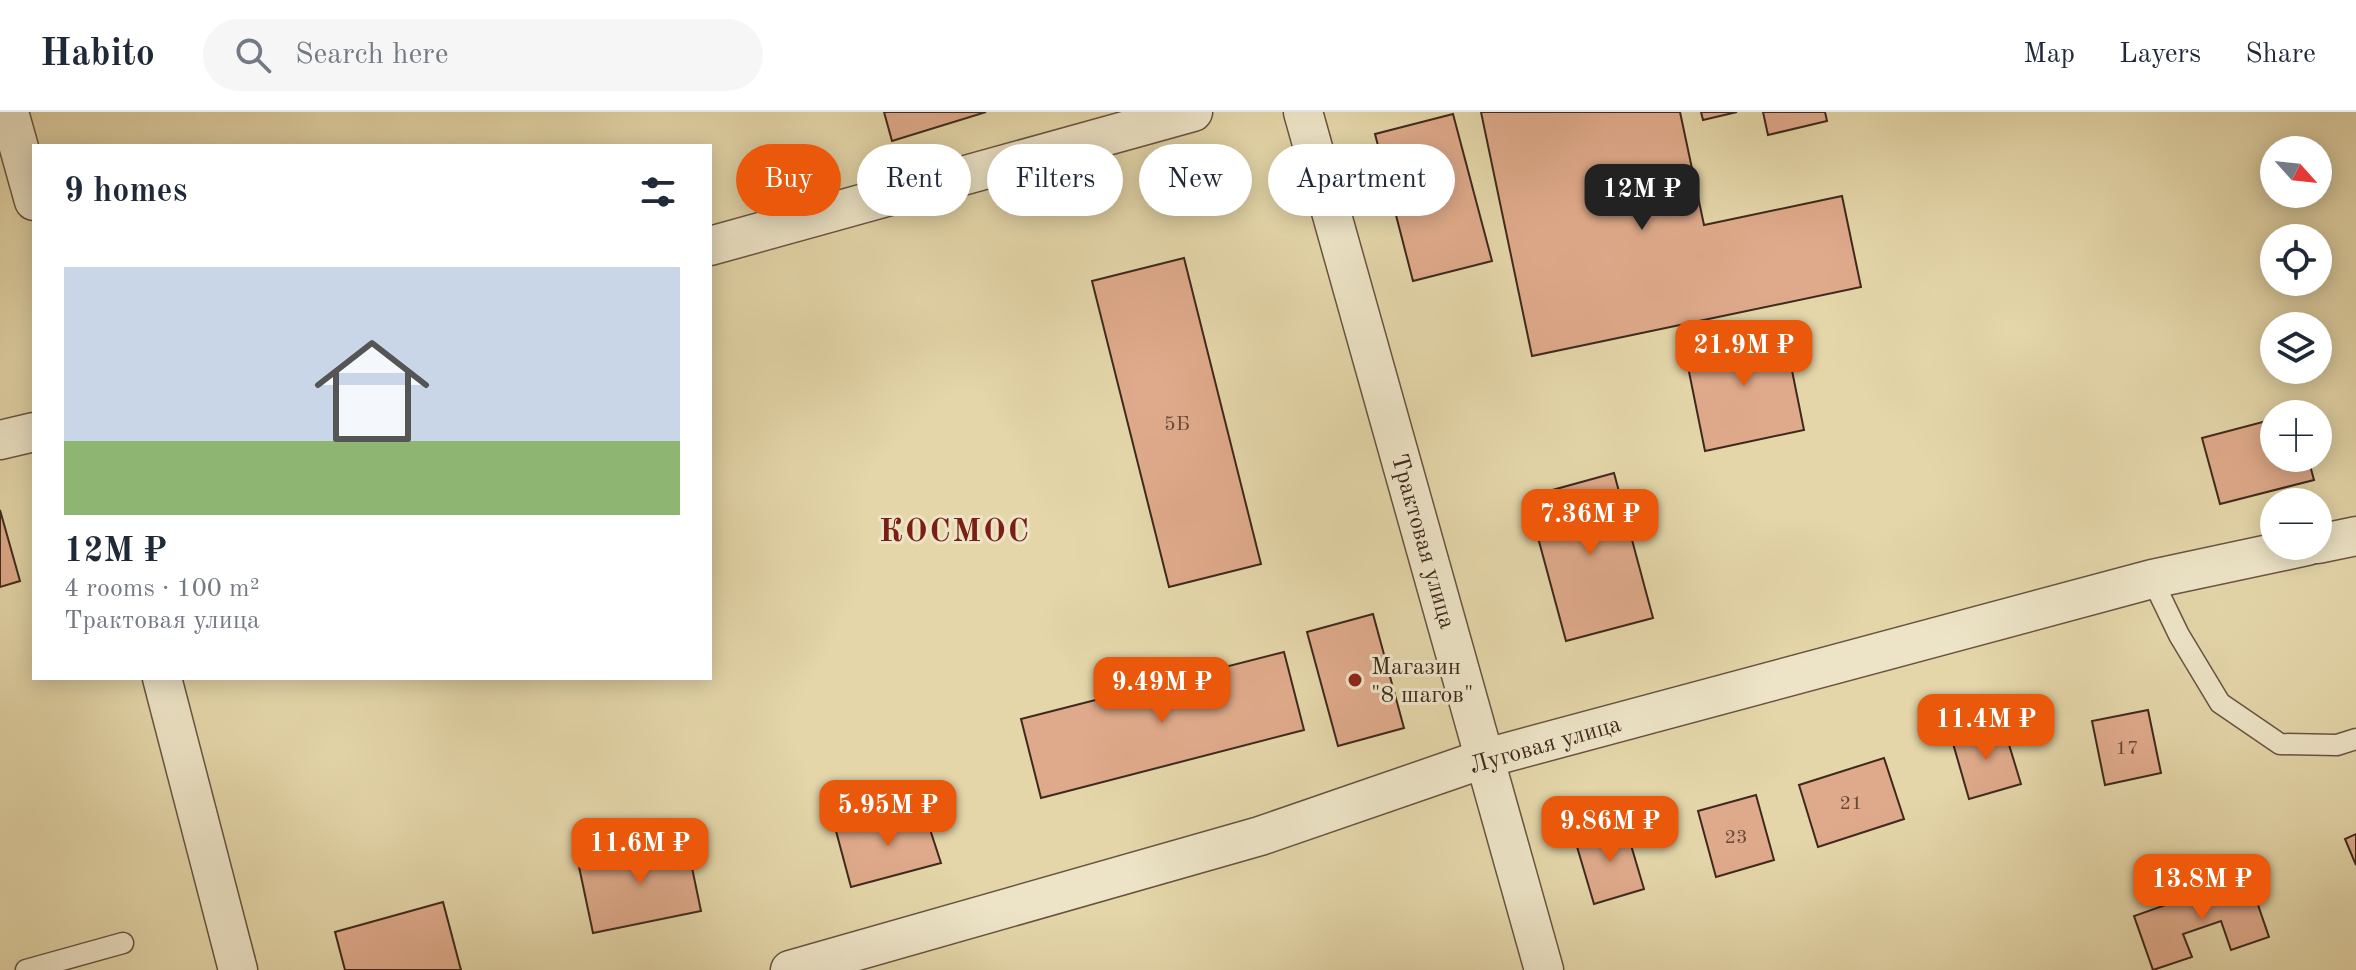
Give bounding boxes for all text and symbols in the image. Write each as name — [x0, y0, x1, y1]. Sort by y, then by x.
search box — [203, 19, 763, 91]
icon: search — [231, 33, 275, 77]
text: Habito — [40, 36, 155, 74]
text: Search here — [295, 40, 448, 70]
text: Map — [2023, 41, 2075, 69]
text: Layers — [2119, 41, 2201, 69]
text: Share — [2245, 41, 2316, 69]
north arrow — [2260, 136, 2332, 208]
map controls — [2260, 136, 2332, 560]
chip: Buy — [736, 144, 841, 216]
chip: Rent — [857, 144, 971, 216]
chip: Filters — [987, 144, 1123, 216]
chip: New — [1139, 144, 1252, 216]
chip: Apartment — [1268, 144, 1455, 216]
pin: 12M ₽ — [1586, 164, 1698, 232]
icon: filters — [636, 170, 680, 214]
text: 9 homes — [64, 175, 187, 209]
text: 12M ₽ — [1603, 177, 1681, 203]
button: locate — [2260, 224, 2332, 296]
button: layers — [2260, 312, 2332, 384]
icon: home — [300, 319, 444, 463]
pin: 21.9M ₽ — [1670, 320, 1818, 388]
text: 21.9M ₽ — [1693, 333, 1795, 359]
button: + — [2260, 400, 2332, 472]
house number: 5Б — [1164, 415, 1190, 435]
street label: Трактовая улица — [1386, 451, 1459, 632]
button: − — [2260, 488, 2332, 560]
pin: 7.36M ₽ — [1516, 489, 1664, 557]
text: 7.36M ₽ — [1539, 502, 1641, 528]
district label: КОСМОС — [879, 517, 1031, 549]
text: 12M ₽ — [64, 535, 167, 569]
text: 4 rooms · 100 m² — [64, 576, 260, 602]
text: Трактовая улица — [64, 608, 260, 634]
place label: Магазин "8 шагов" — [1371, 656, 1473, 708]
pin: 9.49M ₽ — [1088, 657, 1236, 725]
text: 9.49M ₽ — [1111, 670, 1213, 696]
marker: Магазин "8 шагов" — [1346, 671, 1364, 689]
pin: 11.4M ₽ — [1912, 694, 2060, 762]
text: 11.4M ₽ — [1935, 707, 2037, 733]
street label: Луговая улица — [1467, 713, 1624, 779]
house number: 17 — [2115, 739, 2139, 759]
pin: 5.95M ₽ — [814, 780, 962, 848]
text: 5.95M ₽ — [837, 793, 939, 819]
house number: 21 — [1839, 794, 1863, 814]
pin: 9.86M ₽ — [1536, 796, 1684, 864]
text: 9.86M ₽ — [1559, 809, 1661, 835]
pin: 11.6M ₽ — [566, 818, 714, 886]
house number: 23 — [1724, 828, 1748, 848]
text: 11.6M ₽ — [589, 831, 691, 857]
pin: 13.8M ₽ — [2128, 854, 2276, 922]
text: 13.8M ₽ — [2151, 867, 2253, 893]

